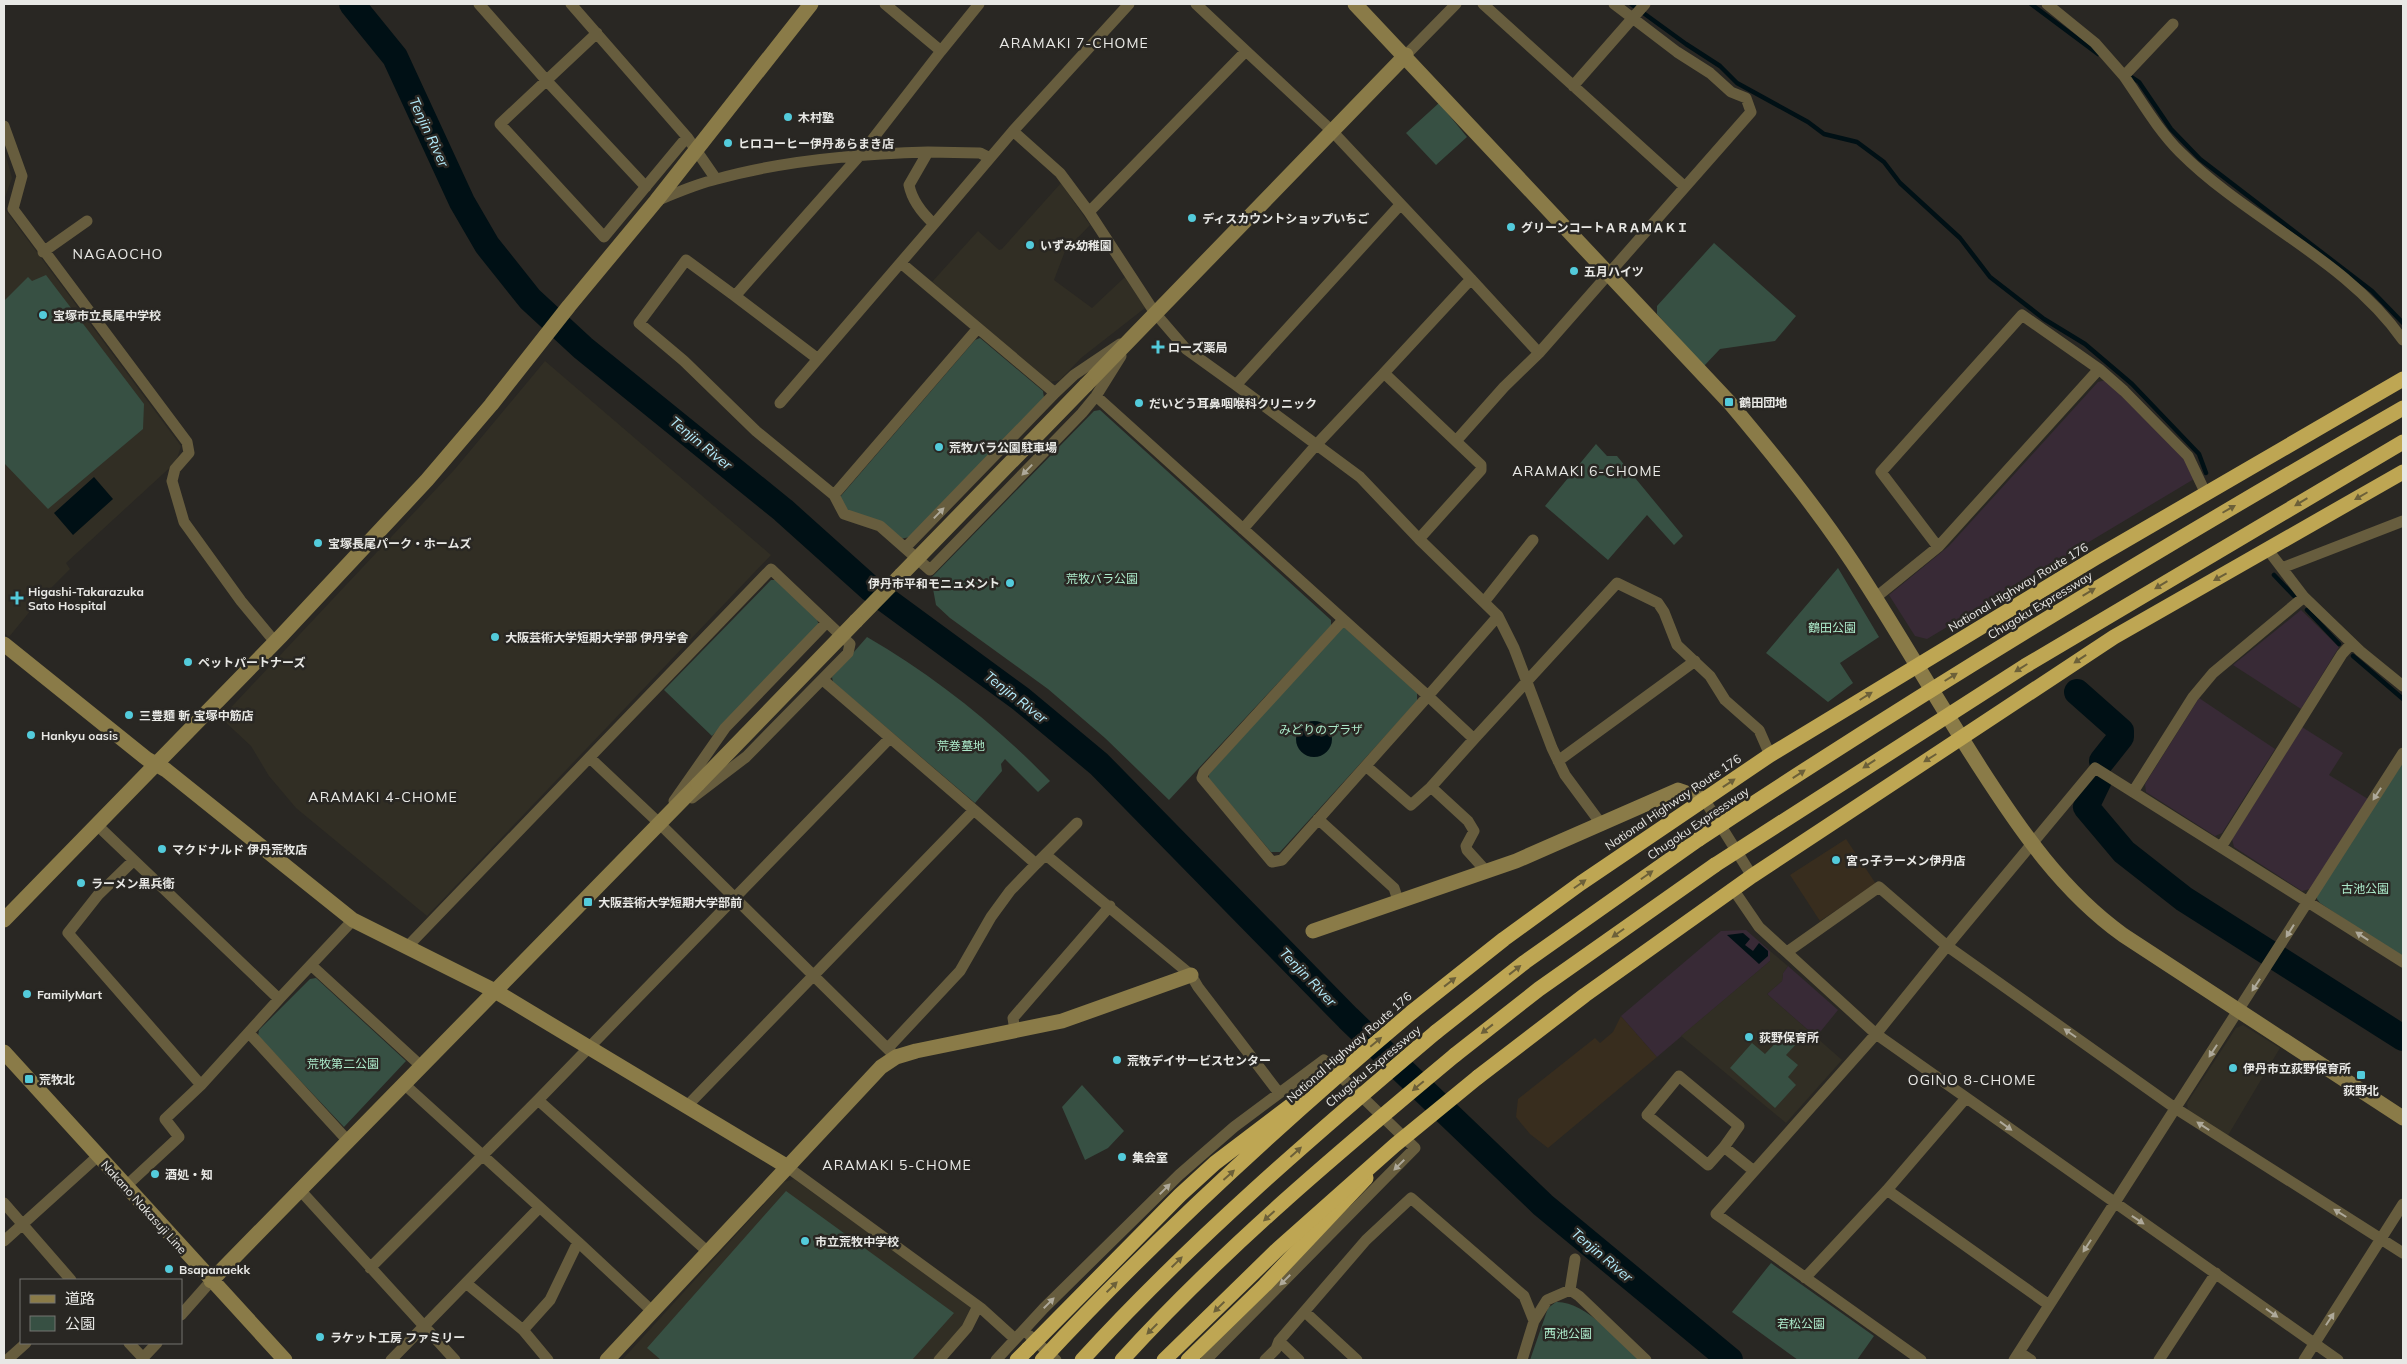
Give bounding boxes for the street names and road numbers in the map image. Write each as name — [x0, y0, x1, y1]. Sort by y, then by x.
street label: National Highway Route 176 — [1945, 539, 2091, 635]
street label: Chugoku Expressway — [1985, 567, 2096, 642]
street label: National Highway Route 176 — [1602, 751, 1744, 853]
street label: Chugoku Expressway — [1644, 783, 1752, 863]
street label: National Highway Route 176 — [1283, 989, 1415, 1105]
street label: Chugoku Expressway — [1322, 1021, 1424, 1110]
street label: Nakano Nakasuji Line — [98, 1157, 190, 1257]

